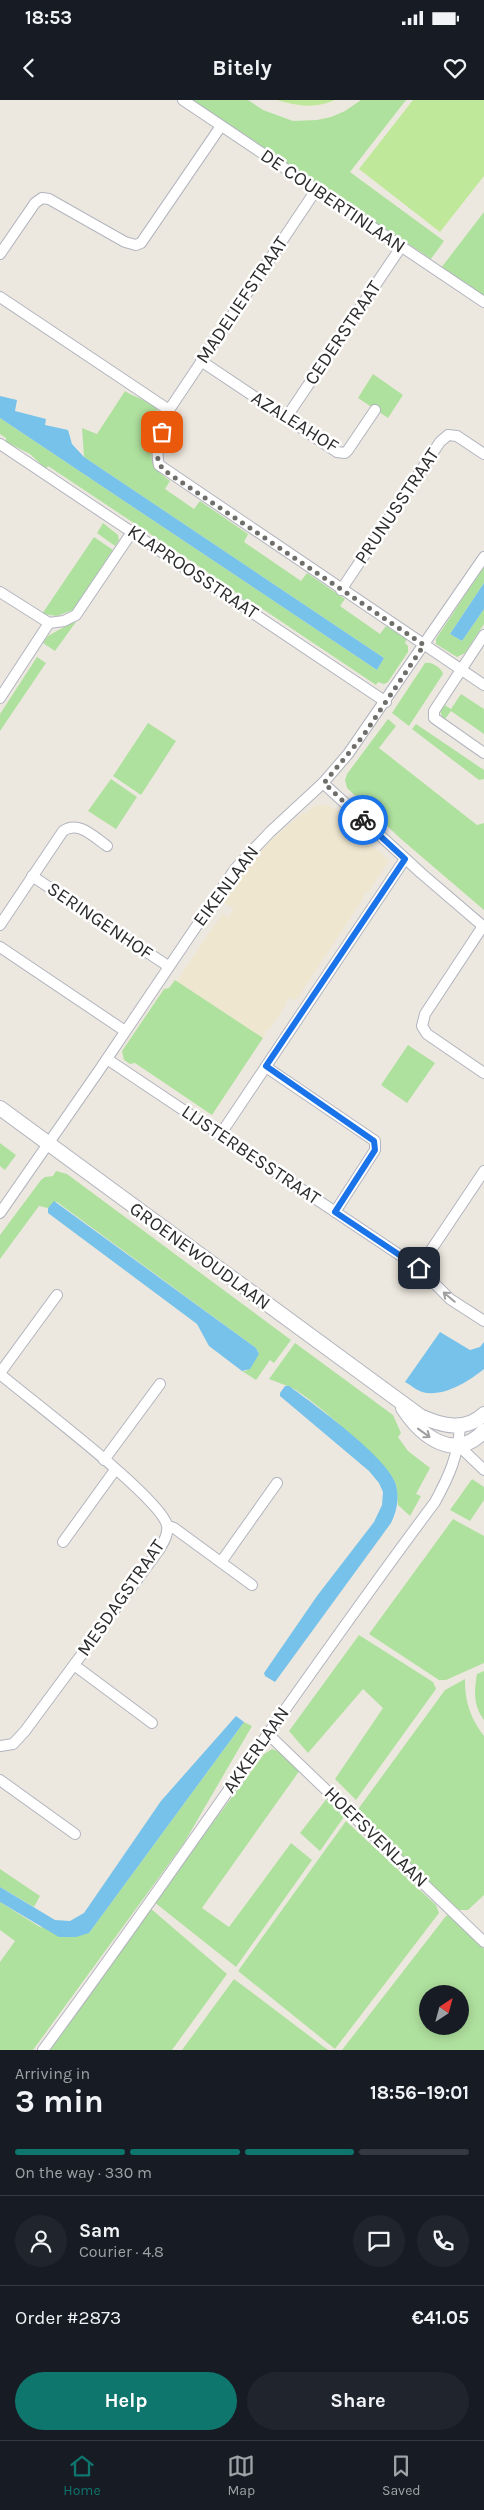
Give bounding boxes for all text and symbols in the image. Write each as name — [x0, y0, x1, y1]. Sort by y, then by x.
text: 18:53 — [25, 7, 72, 29]
icon: back — [15, 54, 43, 82]
icon: heart — [441, 54, 469, 82]
text: Bitely — [212, 55, 272, 81]
street label: DE COUBERTINLAAN — [256, 144, 410, 258]
street label: MADELIEFSTRAAT — [191, 232, 293, 368]
street label: CEDERSTRAAT — [300, 277, 386, 389]
street label: AZALEAHOF — [247, 387, 343, 457]
pin — [141, 411, 183, 453]
icon: bag — [148, 418, 176, 446]
street label: PRUNUSSTRAAT — [350, 444, 444, 568]
street label: KLAPROOSSTRAAT — [124, 520, 263, 624]
courier — [338, 795, 388, 845]
icon: bike — [349, 806, 377, 834]
street label: EIKENLAAN — [189, 841, 263, 931]
street label: SERINGENHOF — [43, 878, 157, 965]
street label: LIJSTERBESSTRAAT — [178, 1100, 325, 1210]
street label: GROENEWOUDLAAN — [125, 1198, 275, 1314]
pin — [398, 1247, 440, 1289]
icon: home — [405, 1254, 433, 1282]
one-way arrow — [443, 1292, 456, 1303]
one-way arrow — [417, 1428, 431, 1438]
street label: MESDAGSTRAAT — [73, 1535, 170, 1660]
street label: AKKERLAAN — [218, 1703, 294, 1797]
street label: HOEFSVENLAAN — [320, 1782, 432, 1892]
north arrow — [419, 1985, 469, 2035]
map controls — [419, 1985, 469, 2035]
text: Arriving in — [15, 2064, 90, 2083]
text: 18:56–19:01 — [370, 2082, 469, 2104]
text: 3 min — [15, 2083, 104, 2120]
text: On the way · 330 m — [15, 2163, 152, 2182]
button: person — [15, 2215, 67, 2267]
button: chat — [353, 2215, 405, 2267]
button: phone — [417, 2215, 469, 2267]
text: Sam — [79, 2220, 120, 2242]
text: Courier · 4.8 — [79, 2242, 164, 2261]
text: Order #2873 — [15, 2307, 121, 2329]
text: €41.05 — [412, 2307, 469, 2329]
button: Help — [15, 2372, 237, 2430]
button: Share — [247, 2372, 469, 2430]
tab: Home — [63, 2452, 101, 2499]
tab: Map — [227, 2452, 255, 2499]
tab: Saved — [382, 2452, 421, 2499]

